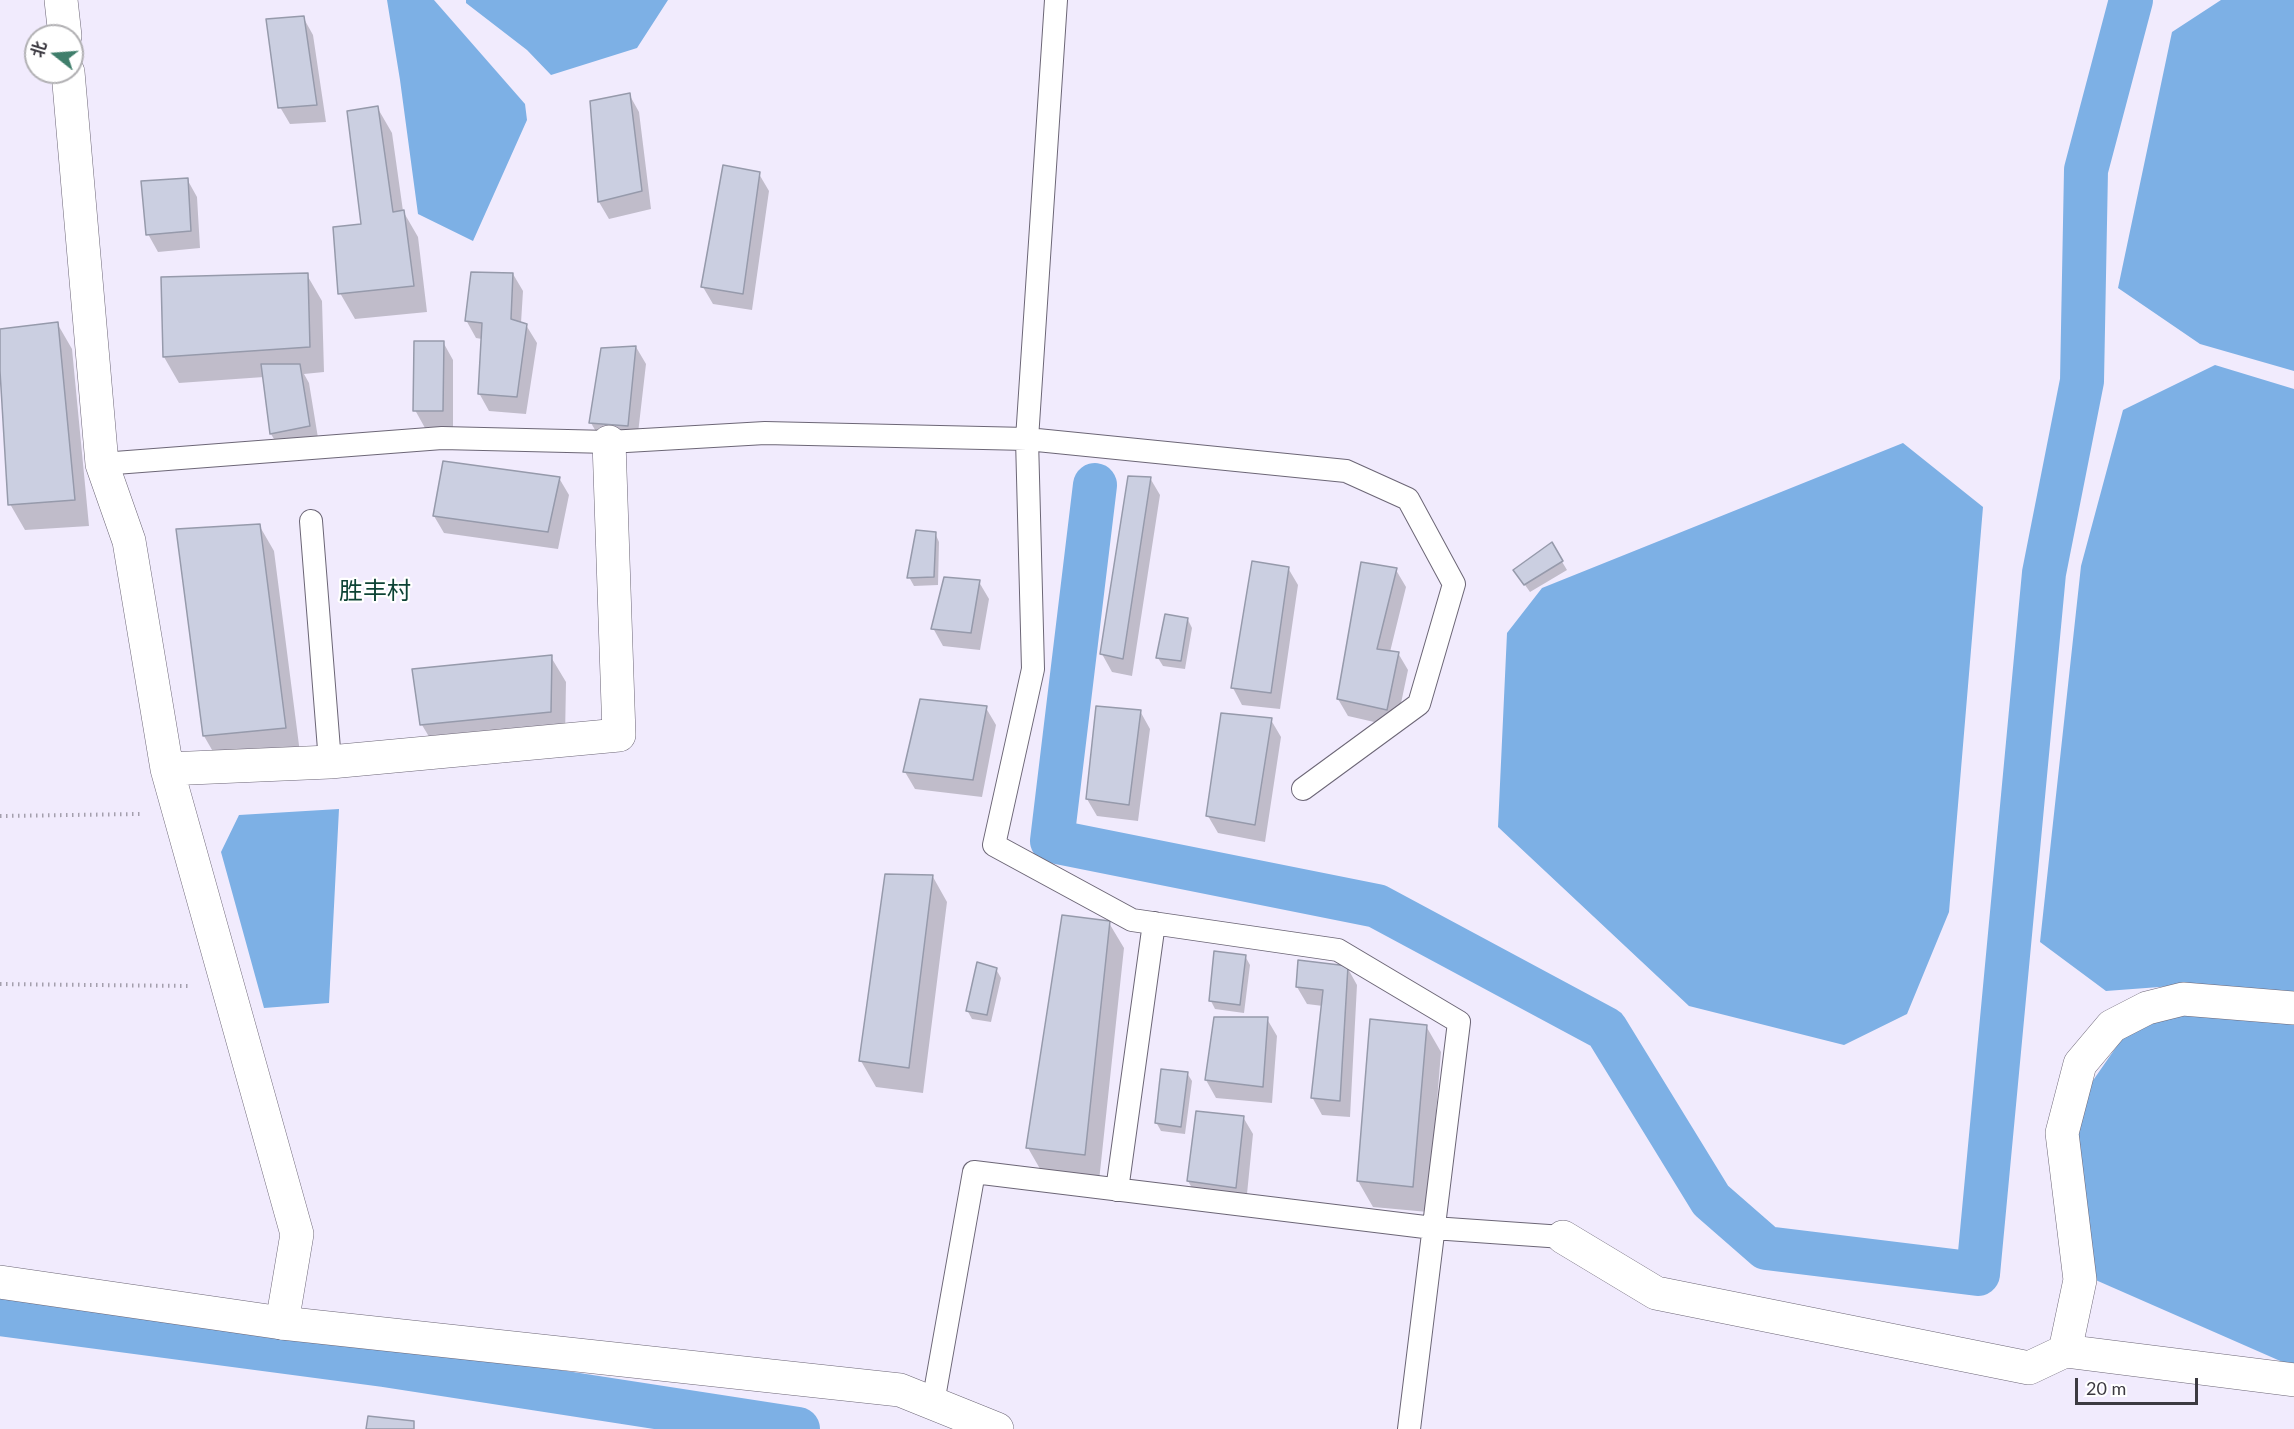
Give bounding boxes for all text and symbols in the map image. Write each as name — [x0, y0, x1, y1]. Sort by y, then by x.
north arrow — [24, 24, 84, 84]
text: 北 — [27, 39, 50, 60]
district label: 胜丰村 — [339, 577, 411, 605]
scale bar — [2078, 1366, 2201, 1404]
text: 20 m — [2086, 1377, 2126, 1399]

